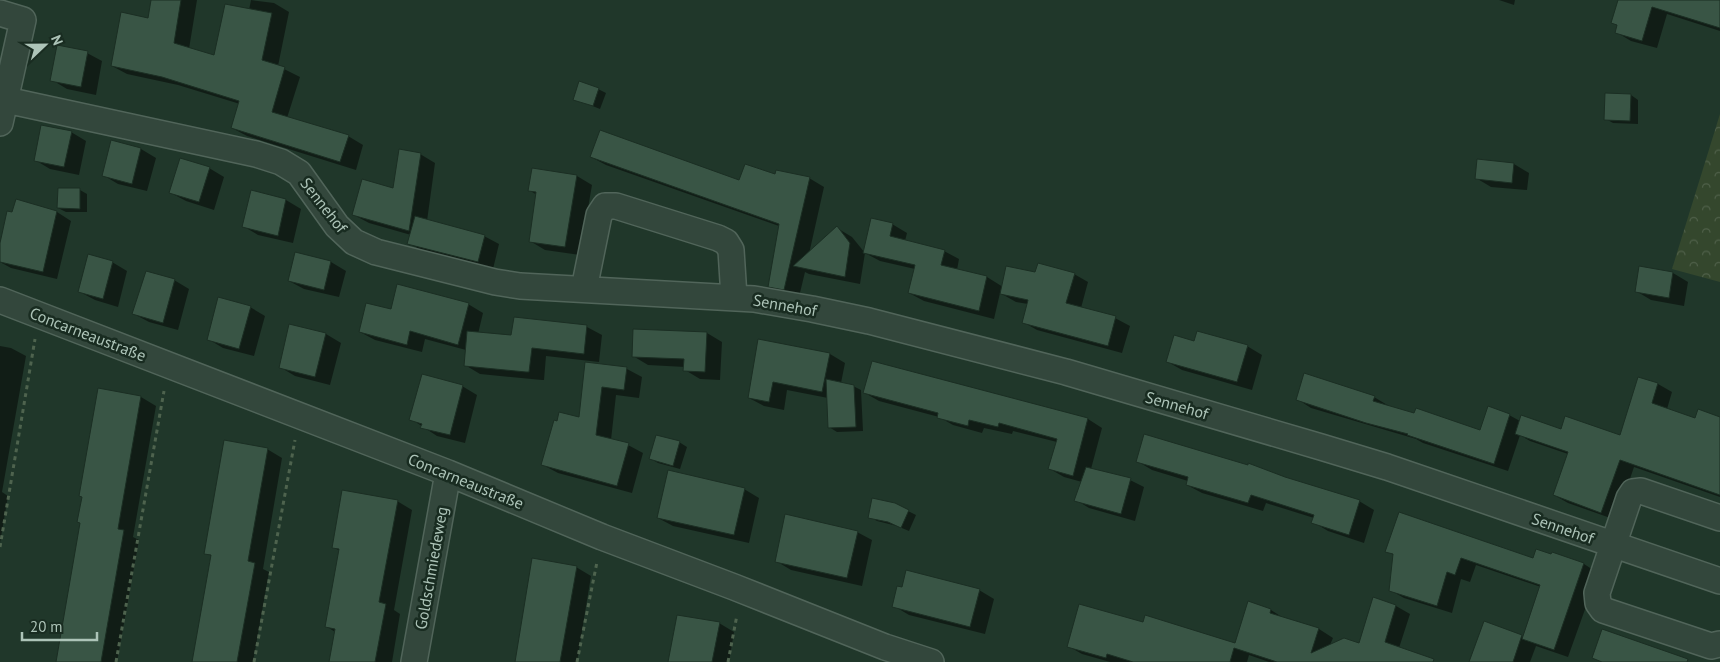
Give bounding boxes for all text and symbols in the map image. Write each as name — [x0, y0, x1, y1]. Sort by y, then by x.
north arrow — [20, 20, 70, 70]
text: N — [47, 32, 67, 48]
street label: Sennehof — [296, 173, 352, 237]
street label: Sennehof — [752, 290, 819, 321]
street label: Concarneaustraße — [27, 303, 149, 365]
street label: Sennehof — [1143, 386, 1212, 424]
street label: Concarneaustraße — [405, 449, 527, 513]
street label: Goldschmiedeweg — [410, 505, 452, 631]
street label: Sennehof — [1529, 508, 1598, 548]
scale bar — [22, 610, 98, 642]
text: 20 m — [30, 617, 63, 636]

